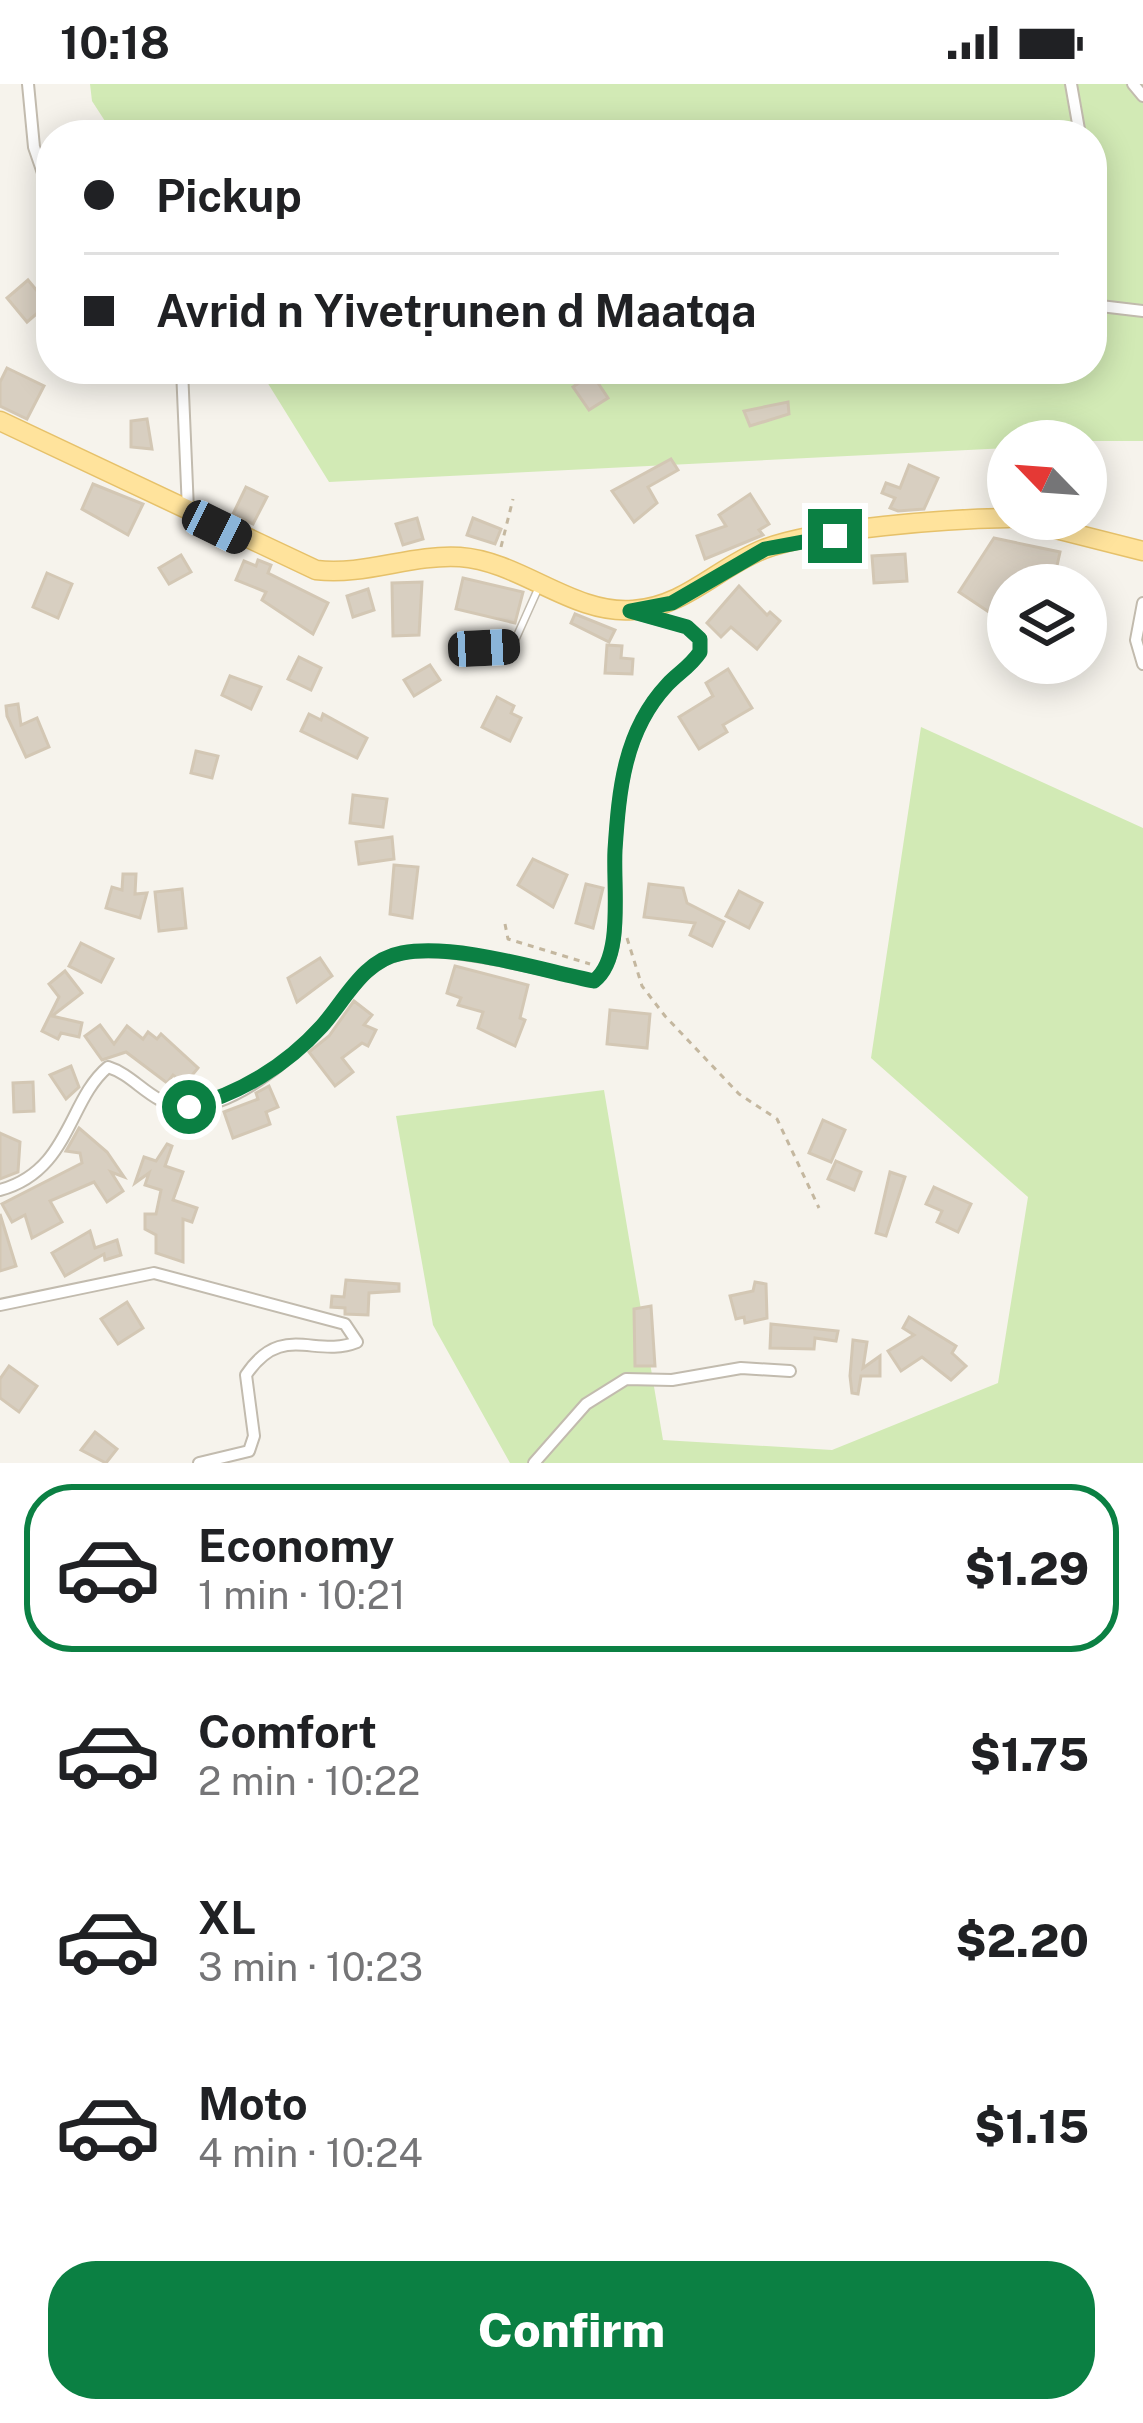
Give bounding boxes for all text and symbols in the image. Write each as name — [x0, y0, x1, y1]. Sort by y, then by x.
text: 10:18 — [60, 16, 170, 69]
text: Pickup — [156, 169, 302, 222]
text: Avrid n Yivetṛunen d Maatqa — [156, 284, 757, 337]
north arrow — [987, 420, 1107, 540]
map controls — [987, 420, 1107, 684]
car — [177, 495, 257, 559]
route end — [808, 509, 862, 563]
button: layers — [987, 564, 1107, 684]
car — [447, 628, 521, 668]
route start — [162, 1080, 216, 1134]
icon: car — [54, 1514, 162, 1622]
text: Economy — [198, 1519, 394, 1572]
text: $1.29 — [965, 1542, 1089, 1595]
text: 1 min · 10:21 — [198, 1572, 406, 1618]
icon: car — [54, 1700, 162, 1808]
text: Comfort — [198, 1705, 377, 1758]
text: $1.75 — [970, 1728, 1089, 1781]
text: 2 min · 10:22 — [198, 1758, 420, 1804]
icon: car — [54, 1886, 162, 1994]
text: XL — [198, 1891, 256, 1944]
text: $2.20 — [956, 1914, 1089, 1967]
text: 3 min · 10:23 — [198, 1944, 423, 1990]
icon: car — [54, 2072, 162, 2180]
text: Moto — [198, 2077, 308, 2130]
text: $1.15 — [974, 2100, 1089, 2153]
text: 4 min · 10:24 — [198, 2130, 423, 2176]
button: Confirm — [48, 2261, 1095, 2399]

